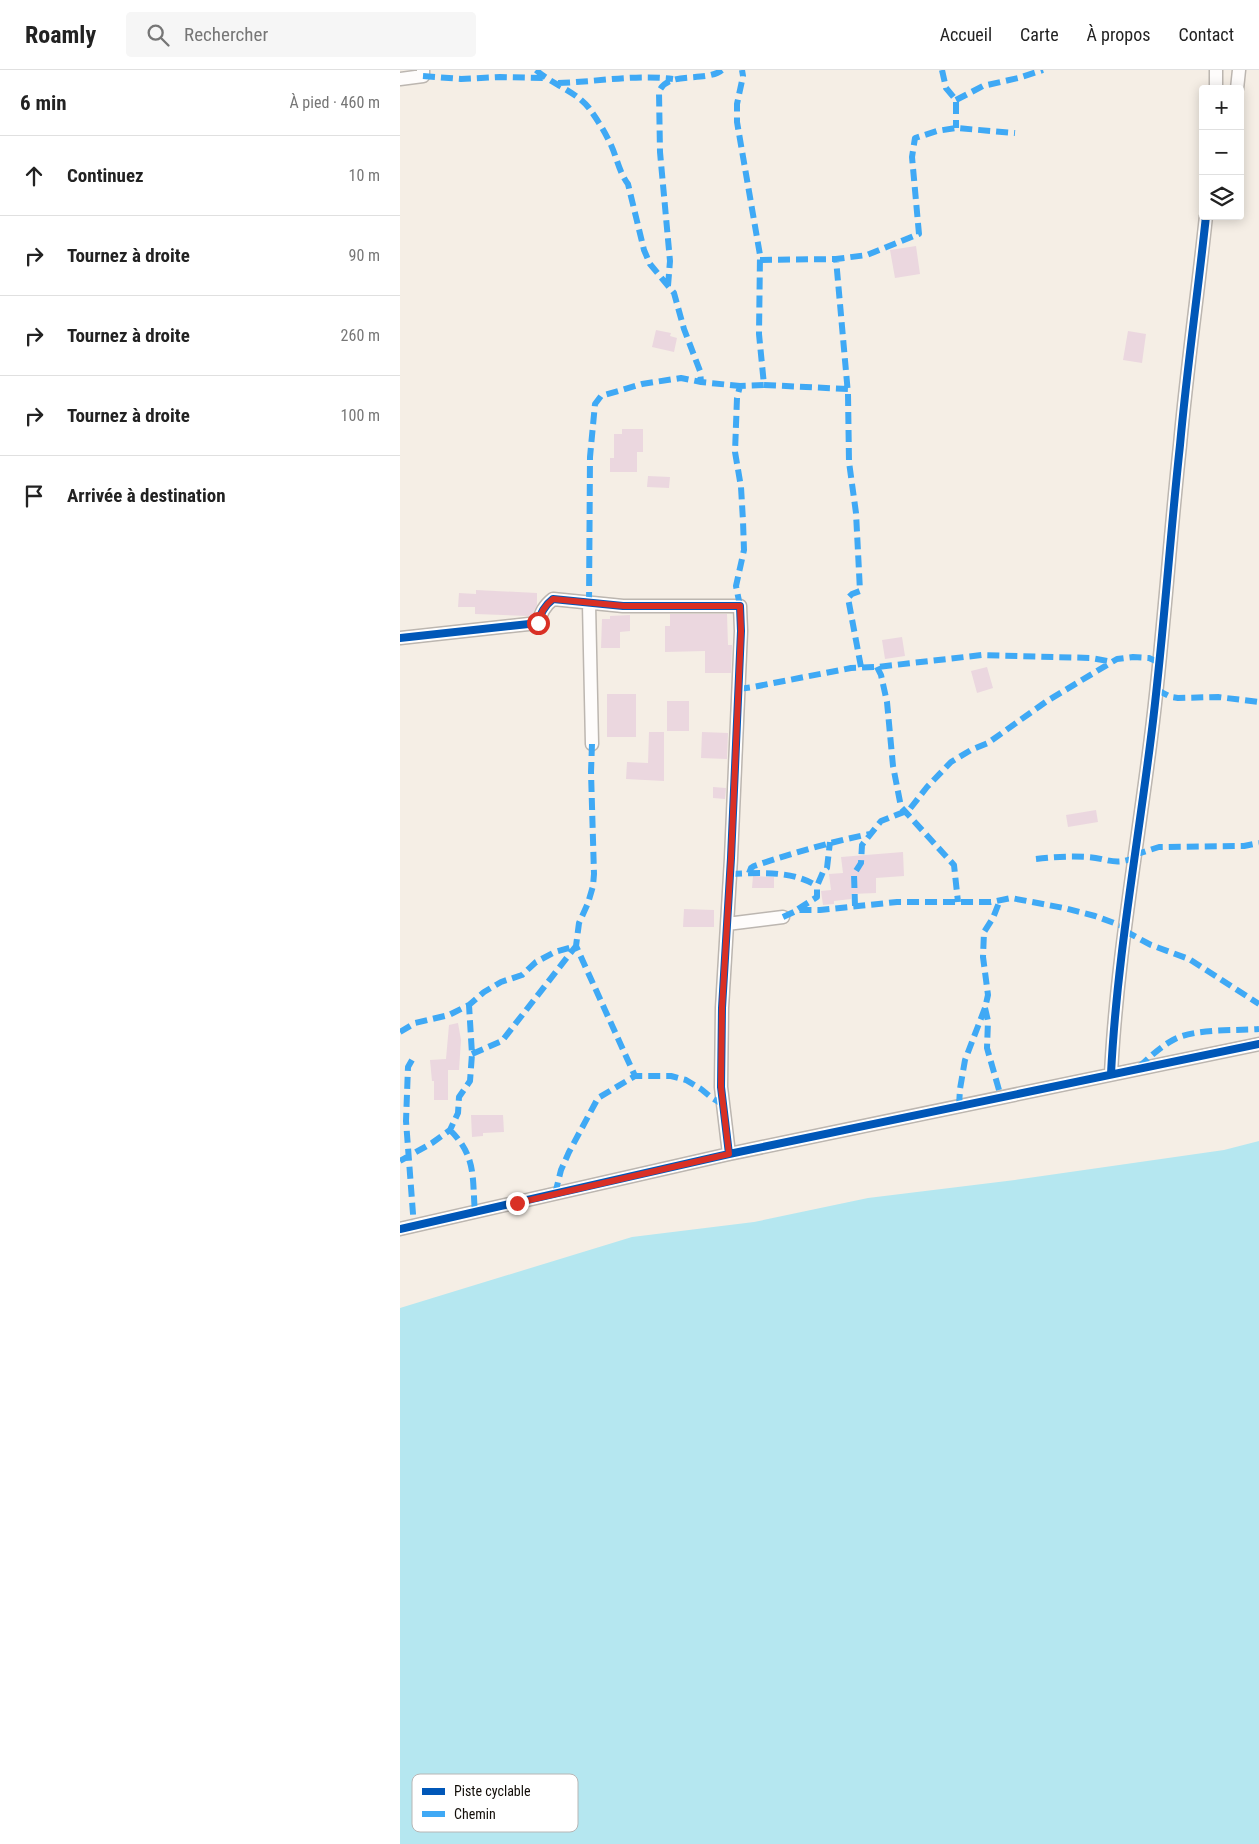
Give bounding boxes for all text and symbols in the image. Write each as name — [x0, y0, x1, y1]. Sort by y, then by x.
search box — [126, 12, 476, 57]
text: Roamly — [25, 21, 96, 49]
icon: search — [144, 21, 172, 49]
text: Rechercher — [184, 23, 268, 46]
text: Accueil — [940, 24, 992, 45]
text: Carte — [1020, 24, 1059, 45]
text: À propos — [1087, 24, 1150, 45]
text: Contact — [1178, 24, 1234, 45]
map controls — [1199, 85, 1244, 220]
button: + — [1199, 85, 1244, 130]
text: 6 min — [20, 91, 67, 115]
text: À pied · 460 m — [289, 93, 380, 112]
button: − — [1199, 130, 1244, 175]
icon: ahead — [20, 162, 48, 190]
text: Continuez — [67, 164, 144, 187]
text: 10 m — [348, 166, 380, 185]
button: layers — [1199, 175, 1244, 220]
icon: right — [20, 242, 48, 270]
text: Tournez à droite — [67, 244, 190, 267]
text: 90 m — [348, 246, 380, 265]
icon: right — [20, 322, 48, 350]
text: Tournez à droite — [67, 324, 190, 347]
text: 260 m — [341, 326, 380, 345]
icon: right — [20, 402, 48, 430]
text: Tournez à droite — [67, 404, 190, 427]
text: 100 m — [341, 406, 380, 425]
icon: arrive — [20, 482, 48, 510]
text: Arrivée à destination — [67, 484, 226, 507]
route start — [527, 612, 550, 635]
route end — [506, 1192, 529, 1215]
legend — [412, 1774, 578, 1832]
text: Piste cyclable — [454, 1783, 531, 1799]
text: Chemin — [454, 1806, 496, 1822]

